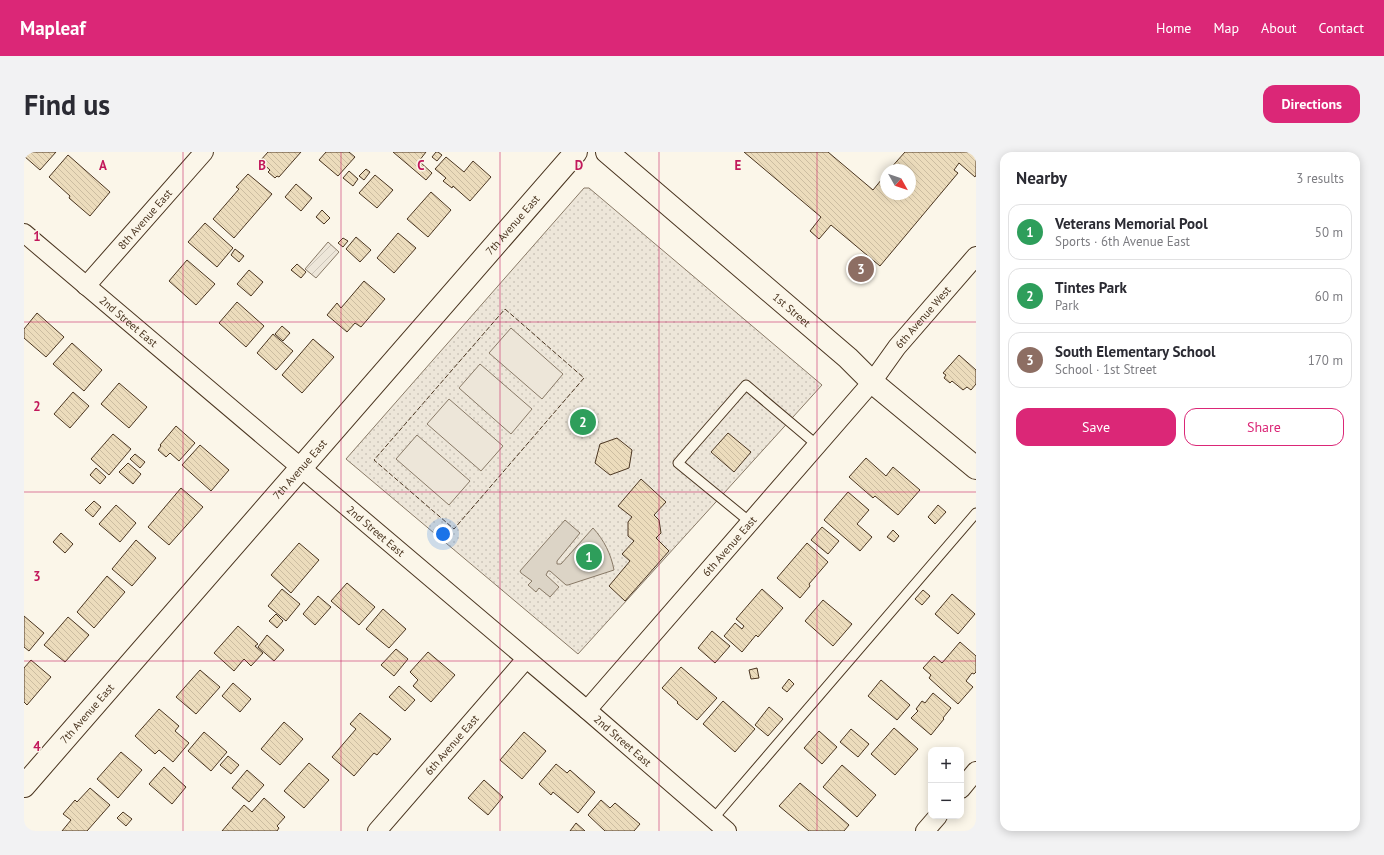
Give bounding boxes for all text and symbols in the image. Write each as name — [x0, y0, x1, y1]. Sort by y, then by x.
text: Mapleaf — [20, 16, 86, 40]
text: Home — [1156, 19, 1191, 37]
text: Map — [1213, 19, 1239, 37]
text: About — [1261, 19, 1297, 37]
text: Contact — [1319, 19, 1364, 37]
button: Directions — [1263, 85, 1360, 123]
text: Find us — [24, 86, 110, 123]
text: A — [99, 157, 107, 174]
text: B — [258, 157, 266, 174]
text: C — [417, 157, 425, 174]
text: D — [575, 157, 583, 174]
text: E — [735, 157, 742, 174]
north arrow — [880, 164, 916, 200]
text: Nearby — [1016, 167, 1067, 189]
text: 3 results — [1296, 170, 1344, 187]
street label: 8th Avenue East — [115, 186, 175, 252]
street label: 7th Avenue East — [483, 192, 543, 258]
text: Veterans Memorial Pool — [1055, 214, 1208, 233]
text: 1 — [1026, 224, 1034, 241]
text: 50 m — [1315, 224, 1343, 241]
text: 1 — [33, 228, 41, 245]
text: Sports · 6th Avenue East — [1055, 233, 1190, 250]
pin: 3 — [848, 254, 874, 284]
text: Tintes Park — [1055, 278, 1127, 297]
street label: 6th Avenue West — [892, 283, 954, 351]
text: 2 — [1026, 288, 1034, 305]
text: 60 m — [1315, 288, 1343, 305]
street label: 1st Street — [770, 290, 814, 330]
street label: 2nd Street East — [97, 293, 161, 350]
text: Park — [1055, 297, 1079, 314]
text: South Elementary School — [1055, 342, 1216, 361]
text: 3 — [1026, 352, 1034, 369]
text: 170 m — [1308, 352, 1343, 369]
text: School · 1st Street — [1055, 361, 1157, 378]
text: 2 — [33, 398, 41, 415]
pin: 2 — [570, 407, 596, 437]
button: Save — [1016, 408, 1176, 446]
button: Share — [1184, 408, 1344, 446]
street label: 7th Avenue East — [270, 436, 330, 502]
street label: 2nd Street East — [344, 502, 408, 560]
street label: 6th Avenue East — [699, 513, 760, 579]
your location — [433, 524, 453, 544]
pin: 1 — [576, 542, 602, 572]
text: 3 — [33, 568, 41, 585]
street label: 7th Avenue East — [57, 680, 117, 747]
street label: 6th Avenue East — [422, 712, 482, 778]
street label: 2nd Street East — [591, 712, 655, 770]
text: 4 — [33, 738, 41, 755]
map controls — [928, 747, 964, 819]
button: + — [928, 747, 964, 783]
button: − — [928, 783, 964, 819]

